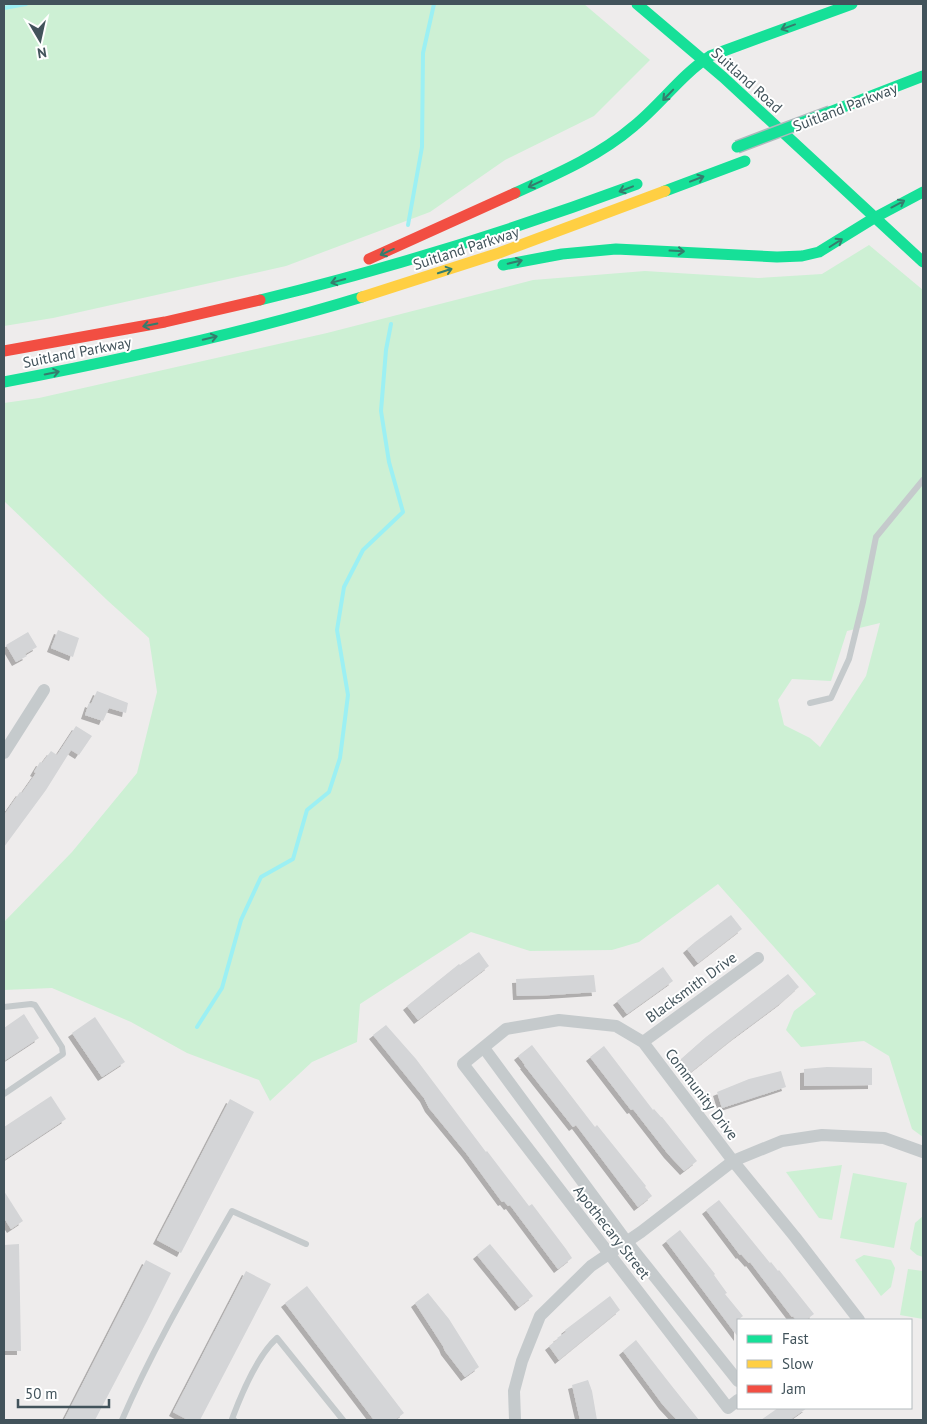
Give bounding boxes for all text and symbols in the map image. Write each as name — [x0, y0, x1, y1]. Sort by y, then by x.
north arrow — [15, 15, 65, 65]
one-way arrow — [781, 23, 796, 32]
text: N — [36, 43, 48, 62]
street label: Suitland Road — [708, 43, 786, 117]
street label: Suitland Parkway — [790, 78, 900, 136]
one-way arrow — [662, 88, 674, 101]
one-way arrow — [688, 174, 704, 183]
one-way arrow — [527, 180, 542, 190]
one-way arrow — [619, 184, 634, 194]
one-way arrow — [890, 199, 905, 209]
street label: Suitland Parkway — [411, 222, 521, 274]
one-way arrow — [828, 237, 842, 247]
one-way arrow — [380, 247, 395, 257]
one-way arrow — [668, 247, 684, 256]
one-way arrow — [507, 257, 523, 266]
one-way arrow — [437, 266, 453, 275]
one-way arrow — [331, 277, 347, 286]
one-way arrow — [143, 320, 159, 330]
street label: Suitland Parkway — [21, 332, 133, 372]
one-way arrow — [202, 333, 218, 343]
one-way arrow — [43, 368, 59, 378]
street label: Blacksmith Drive — [642, 948, 740, 1026]
street label: Community Drive — [661, 1044, 743, 1144]
street label: Apothecary Street — [569, 1181, 655, 1283]
legend — [737, 1319, 912, 1409]
text: Fast — [782, 1329, 809, 1348]
text: Slow — [782, 1354, 813, 1373]
scale bar — [18, 1376, 109, 1408]
text: Jam — [781, 1379, 806, 1398]
text: 50 m — [25, 1384, 58, 1403]

